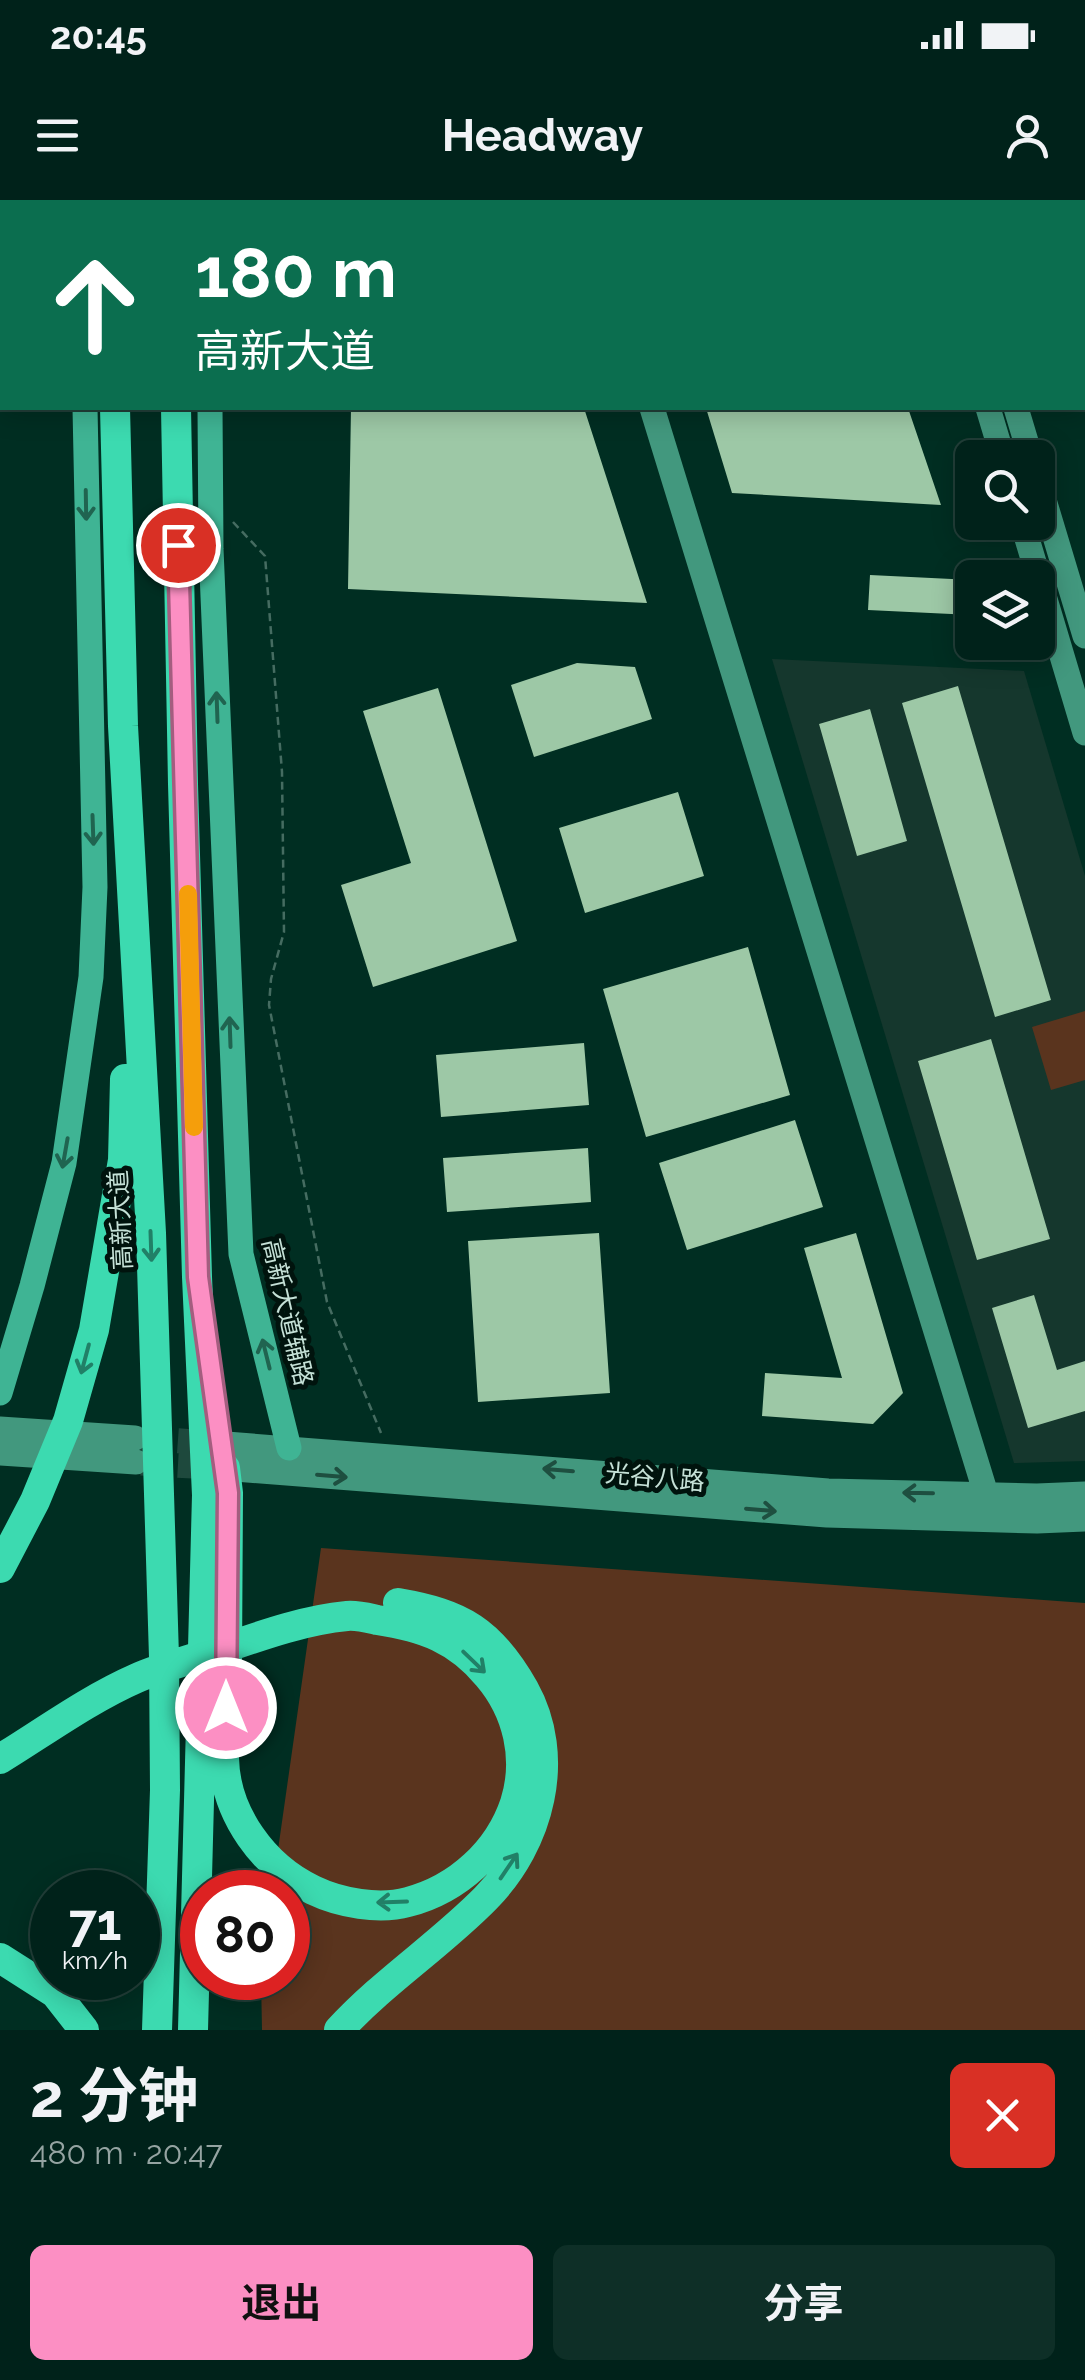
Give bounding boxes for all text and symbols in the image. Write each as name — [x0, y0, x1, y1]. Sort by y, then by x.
text: 20:45 — [50, 13, 147, 58]
icon: menu — [30, 108, 85, 163]
icon: person — [1000, 108, 1055, 163]
text: Headway — [442, 109, 643, 162]
text: 180 m — [195, 231, 397, 313]
icon: ahead — [30, 240, 160, 370]
text: 高新大道 — [195, 325, 375, 378]
map controls — [955, 440, 1055, 660]
button: search — [955, 440, 1055, 540]
one-way arrow — [76, 488, 95, 520]
pin — [136, 503, 221, 588]
icon: arrive — [151, 518, 206, 573]
button: layers — [955, 560, 1055, 660]
one-way arrow — [208, 692, 227, 724]
one-way arrow — [84, 813, 103, 845]
one-way arrow — [220, 1016, 239, 1048]
one-way arrow — [55, 1136, 74, 1169]
street label: 高新大道 — [102, 1169, 138, 1271]
one-way arrow — [142, 1229, 161, 1261]
street label: 高新大道辅路 — [257, 1236, 319, 1388]
one-way arrow — [256, 1339, 274, 1371]
one-way arrow — [75, 1343, 94, 1374]
street label: 光谷八路 — [604, 1458, 706, 1496]
one-way arrow — [543, 1460, 575, 1479]
one-way arrow — [315, 1466, 348, 1485]
one-way arrow — [902, 1484, 934, 1503]
one-way arrow — [744, 1501, 776, 1520]
one-way arrow — [460, 1649, 486, 1673]
position arrow — [174, 1656, 278, 1760]
one-way arrow — [498, 1853, 519, 1880]
speed limit sign: 80 — [180, 1870, 310, 2000]
text: 71 — [69, 1893, 121, 1952]
one-way arrow — [376, 1893, 409, 1912]
text: km/h — [62, 1945, 128, 1975]
text: 2 分钟 — [30, 2061, 198, 2131]
button: close — [950, 2063, 1055, 2168]
text: 480 m · 20:47 — [30, 2134, 223, 2171]
button: 退出 — [30, 2245, 533, 2360]
button: 分享 — [553, 2245, 1055, 2360]

